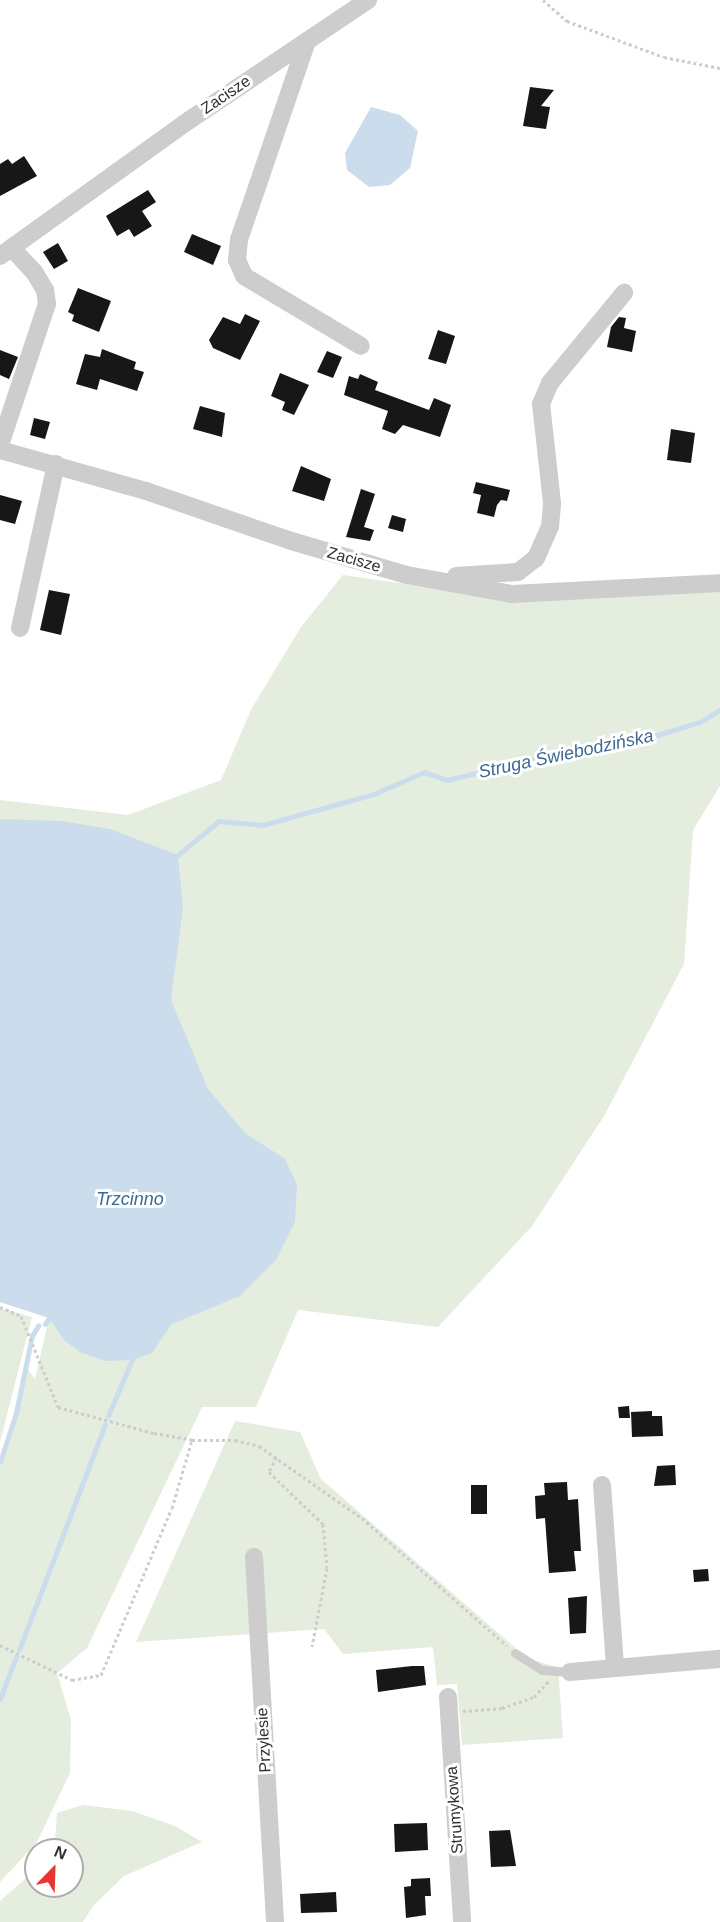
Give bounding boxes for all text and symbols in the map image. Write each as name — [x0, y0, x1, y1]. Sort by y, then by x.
street label: Zacisze — [198, 72, 254, 118]
street label: Zacisze — [325, 543, 383, 577]
water label: Struga Świebodzińska — [477, 725, 655, 783]
water label: Trzcinno — [96, 1188, 164, 1210]
street label: Przylesie — [253, 1707, 275, 1773]
street label: Strumykowa — [442, 1765, 468, 1855]
north arrow — [24, 1838, 84, 1898]
text: N — [52, 1843, 69, 1863]

